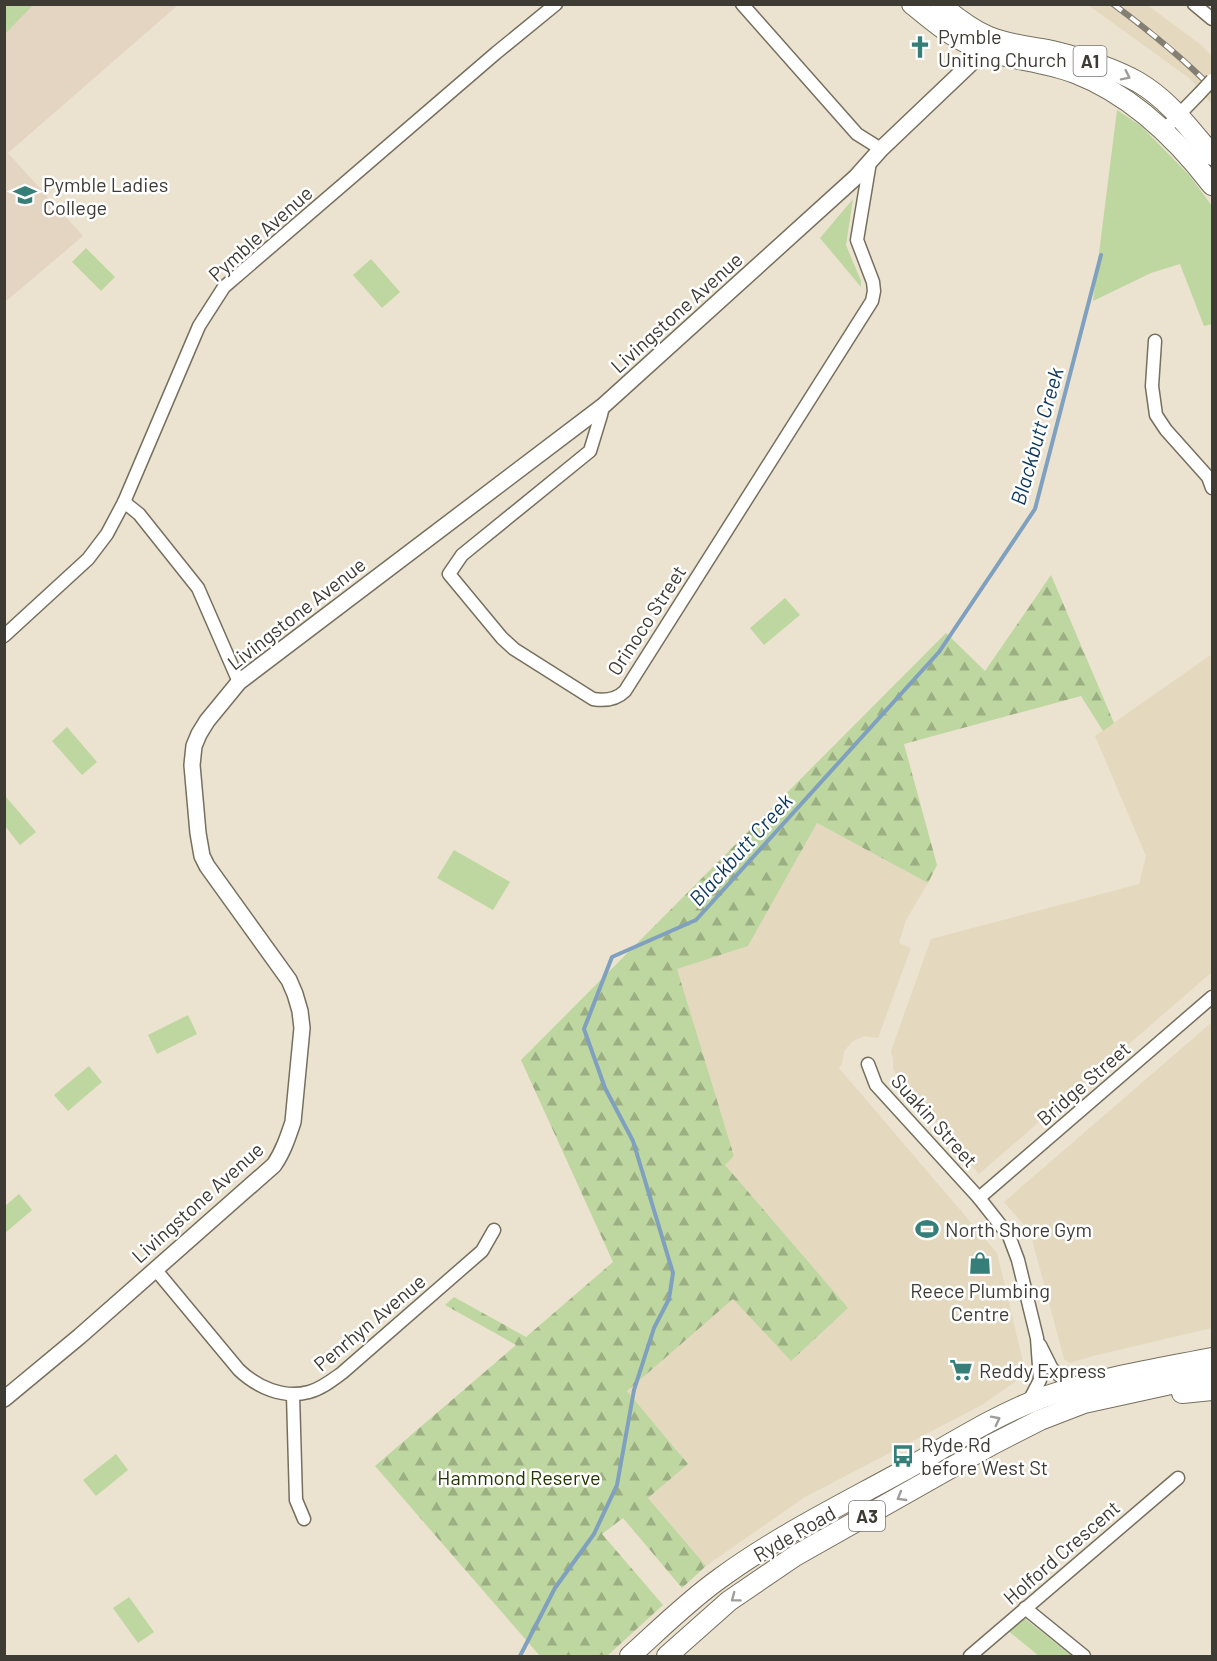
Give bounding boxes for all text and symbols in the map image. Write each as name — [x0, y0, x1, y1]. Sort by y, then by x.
place label: Pymble Uniting Church — [938, 24, 1067, 71]
church icon: Pymble Uniting Church — [907, 34, 933, 60]
road number: A1 — [1074, 46, 1106, 76]
one-way arrow — [1120, 69, 1131, 81]
place label: Pymble Ladies College — [43, 172, 168, 219]
street label: Pymble Avenue — [203, 180, 317, 286]
school or university icon: Pymble Ladies College — [12, 182, 38, 208]
street label: Livingstone Avenue — [605, 247, 747, 377]
water label: Blackbutt Creek — [1004, 364, 1068, 508]
street label: Livingstone Avenue — [222, 552, 370, 674]
street label: Orinoco Street — [602, 561, 690, 679]
water label: Blackbutt Creek — [683, 787, 797, 910]
street label: Bridge Street — [1031, 1036, 1135, 1130]
street label: Suakin Street — [887, 1068, 983, 1172]
street label: Livingstone Avenue — [126, 1137, 268, 1267]
sports icon: North Shore Gym — [914, 1216, 940, 1242]
place label: North Shore Gym — [945, 1217, 1092, 1241]
shop icon: Reece Plumbing Centre — [967, 1250, 993, 1276]
street label: Penrhyn Avenue — [308, 1268, 430, 1376]
place label: Reece Plumbing Centre — [910, 1278, 1050, 1325]
supermarket icon: Reddy Express — [948, 1357, 974, 1383]
place label: Reddy Express — [979, 1358, 1106, 1382]
one-way arrow — [990, 1415, 1001, 1427]
place label: Ryde Rd before West St — [921, 1432, 1048, 1479]
bus stop icon: Ryde Rd before West St — [890, 1443, 916, 1469]
park label: Hammond Reserve — [437, 1465, 601, 1489]
one-way arrow — [897, 1489, 907, 1501]
street label: Holford Crescent — [998, 1495, 1124, 1609]
street label: Ryde Road — [749, 1500, 839, 1566]
road number: A3 — [849, 1501, 885, 1531]
one-way arrow — [730, 1590, 741, 1601]

